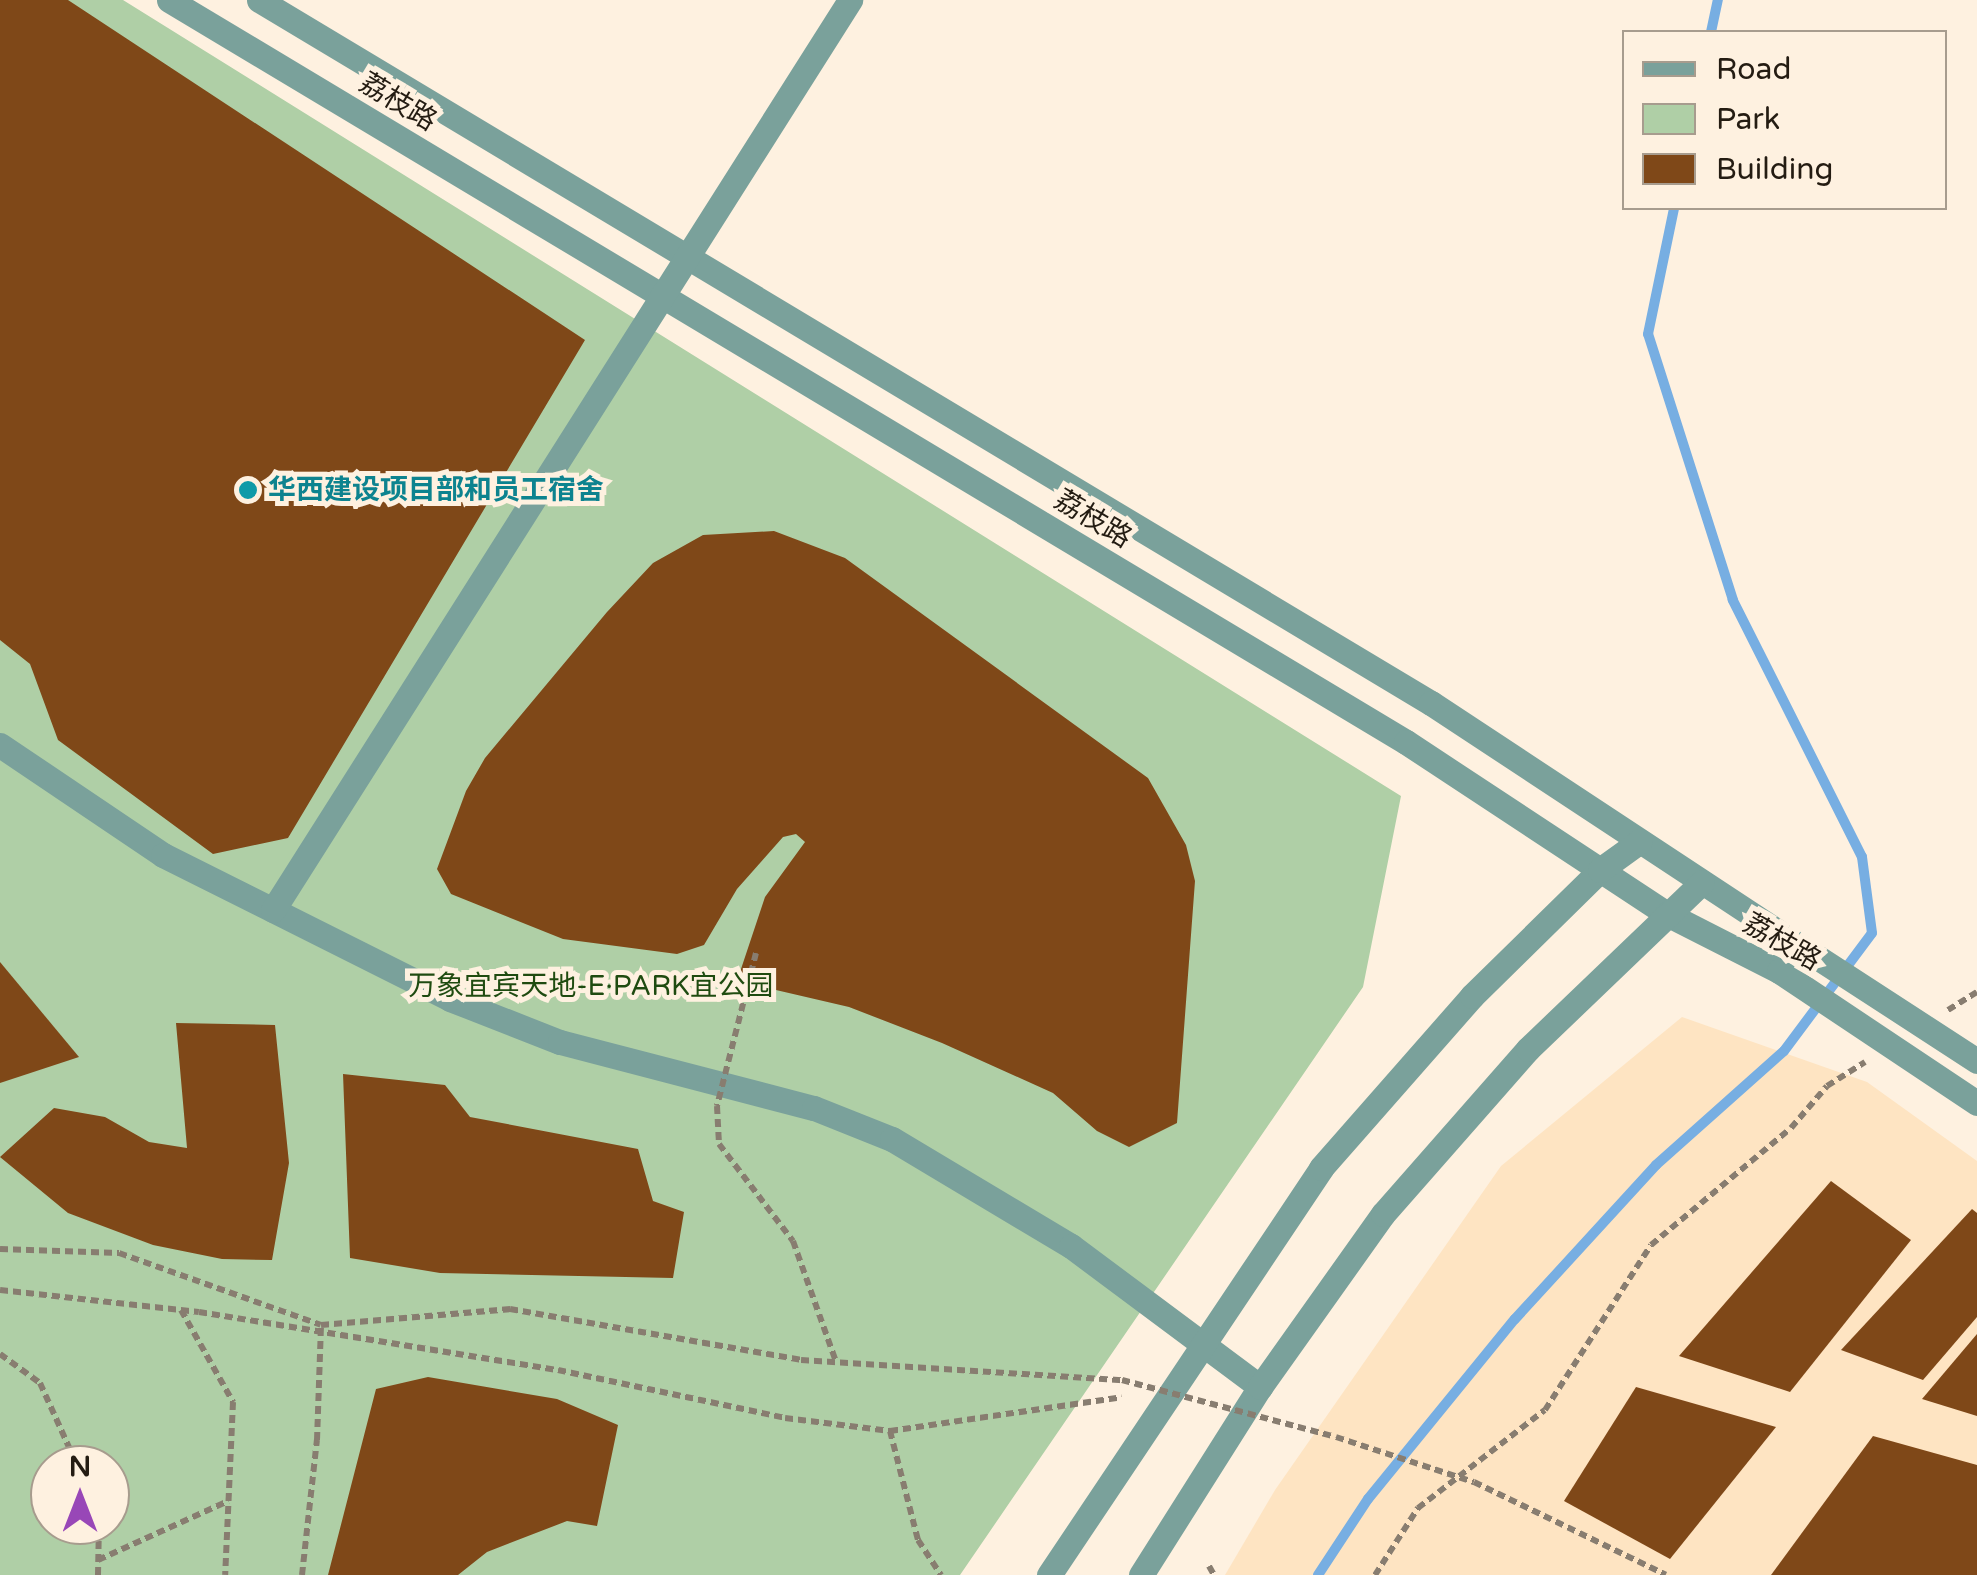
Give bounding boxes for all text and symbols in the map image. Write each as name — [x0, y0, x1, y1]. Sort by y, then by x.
legend — [1622, 30, 1947, 210]
text: Road — [1716, 51, 1791, 88]
street label: 荔枝路 — [353, 66, 443, 138]
text: Park — [1716, 101, 1780, 138]
text: Building — [1716, 151, 1833, 188]
place label: 华西建设项目部和员工宿舍 — [268, 473, 604, 507]
marker: 华西建设项目部和员工宿舍 — [237, 479, 259, 501]
street label: 荔枝路 — [1048, 483, 1138, 555]
street label: 荔枝路 — [1737, 906, 1827, 978]
park label: 万象宜宾天地-E·PARK宜公园 — [408, 969, 774, 1003]
north arrow — [30, 1445, 130, 1545]
text: N — [69, 1450, 91, 1484]

